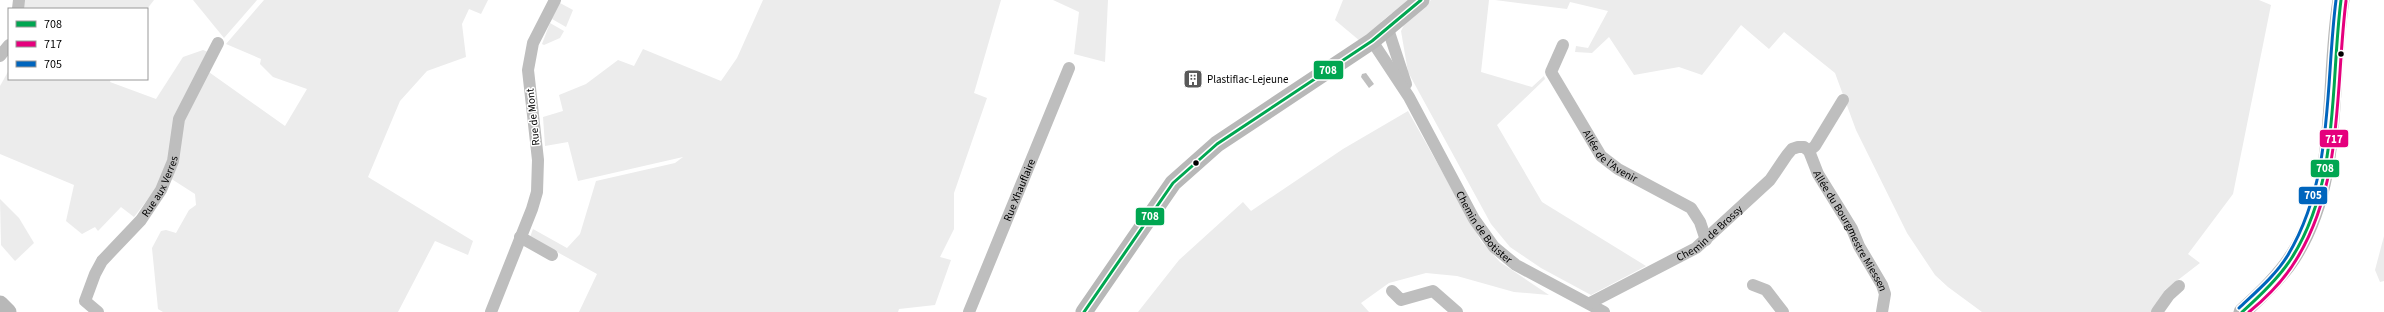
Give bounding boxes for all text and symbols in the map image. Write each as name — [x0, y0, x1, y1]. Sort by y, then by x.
legend — [8, 8, 148, 80]
text: 708 — [44, 16, 62, 33]
text: 717 — [44, 36, 62, 53]
unlabelled marker — [2336, 49, 2346, 59]
text: 705 — [44, 56, 62, 73]
line badge: 708 — [1313, 60, 1344, 80]
text: 708 — [1319, 63, 1337, 78]
building icon: Plastiflac-Lejeune — [1182, 68, 1204, 90]
place label: Plastiflac-Lejeune — [1207, 72, 1289, 87]
street label: Rue de Mont — [523, 87, 543, 146]
street label: Allée de l'Avenir — [1579, 127, 1641, 186]
line badge: 717 — [2319, 129, 2349, 148]
text: 717 — [2325, 132, 2343, 147]
street label: Rue aux Verres — [138, 155, 181, 220]
street label: Rue Xhauflaire — [999, 156, 1039, 224]
unlabelled marker — [1191, 158, 1201, 168]
line badge: 708 — [2310, 159, 2340, 178]
text: 708 — [2316, 161, 2334, 176]
street label: Allée du Bourgmestre Miessen — [1810, 168, 1891, 293]
line badge: 705 — [2298, 186, 2328, 205]
street label: Chemin de Botister — [1453, 188, 1516, 267]
text: 705 — [2304, 188, 2322, 203]
street label: Chemin de Brossy — [1673, 201, 1746, 265]
line badge: 708 — [1135, 207, 1165, 226]
text: 708 — [1141, 209, 1159, 224]

